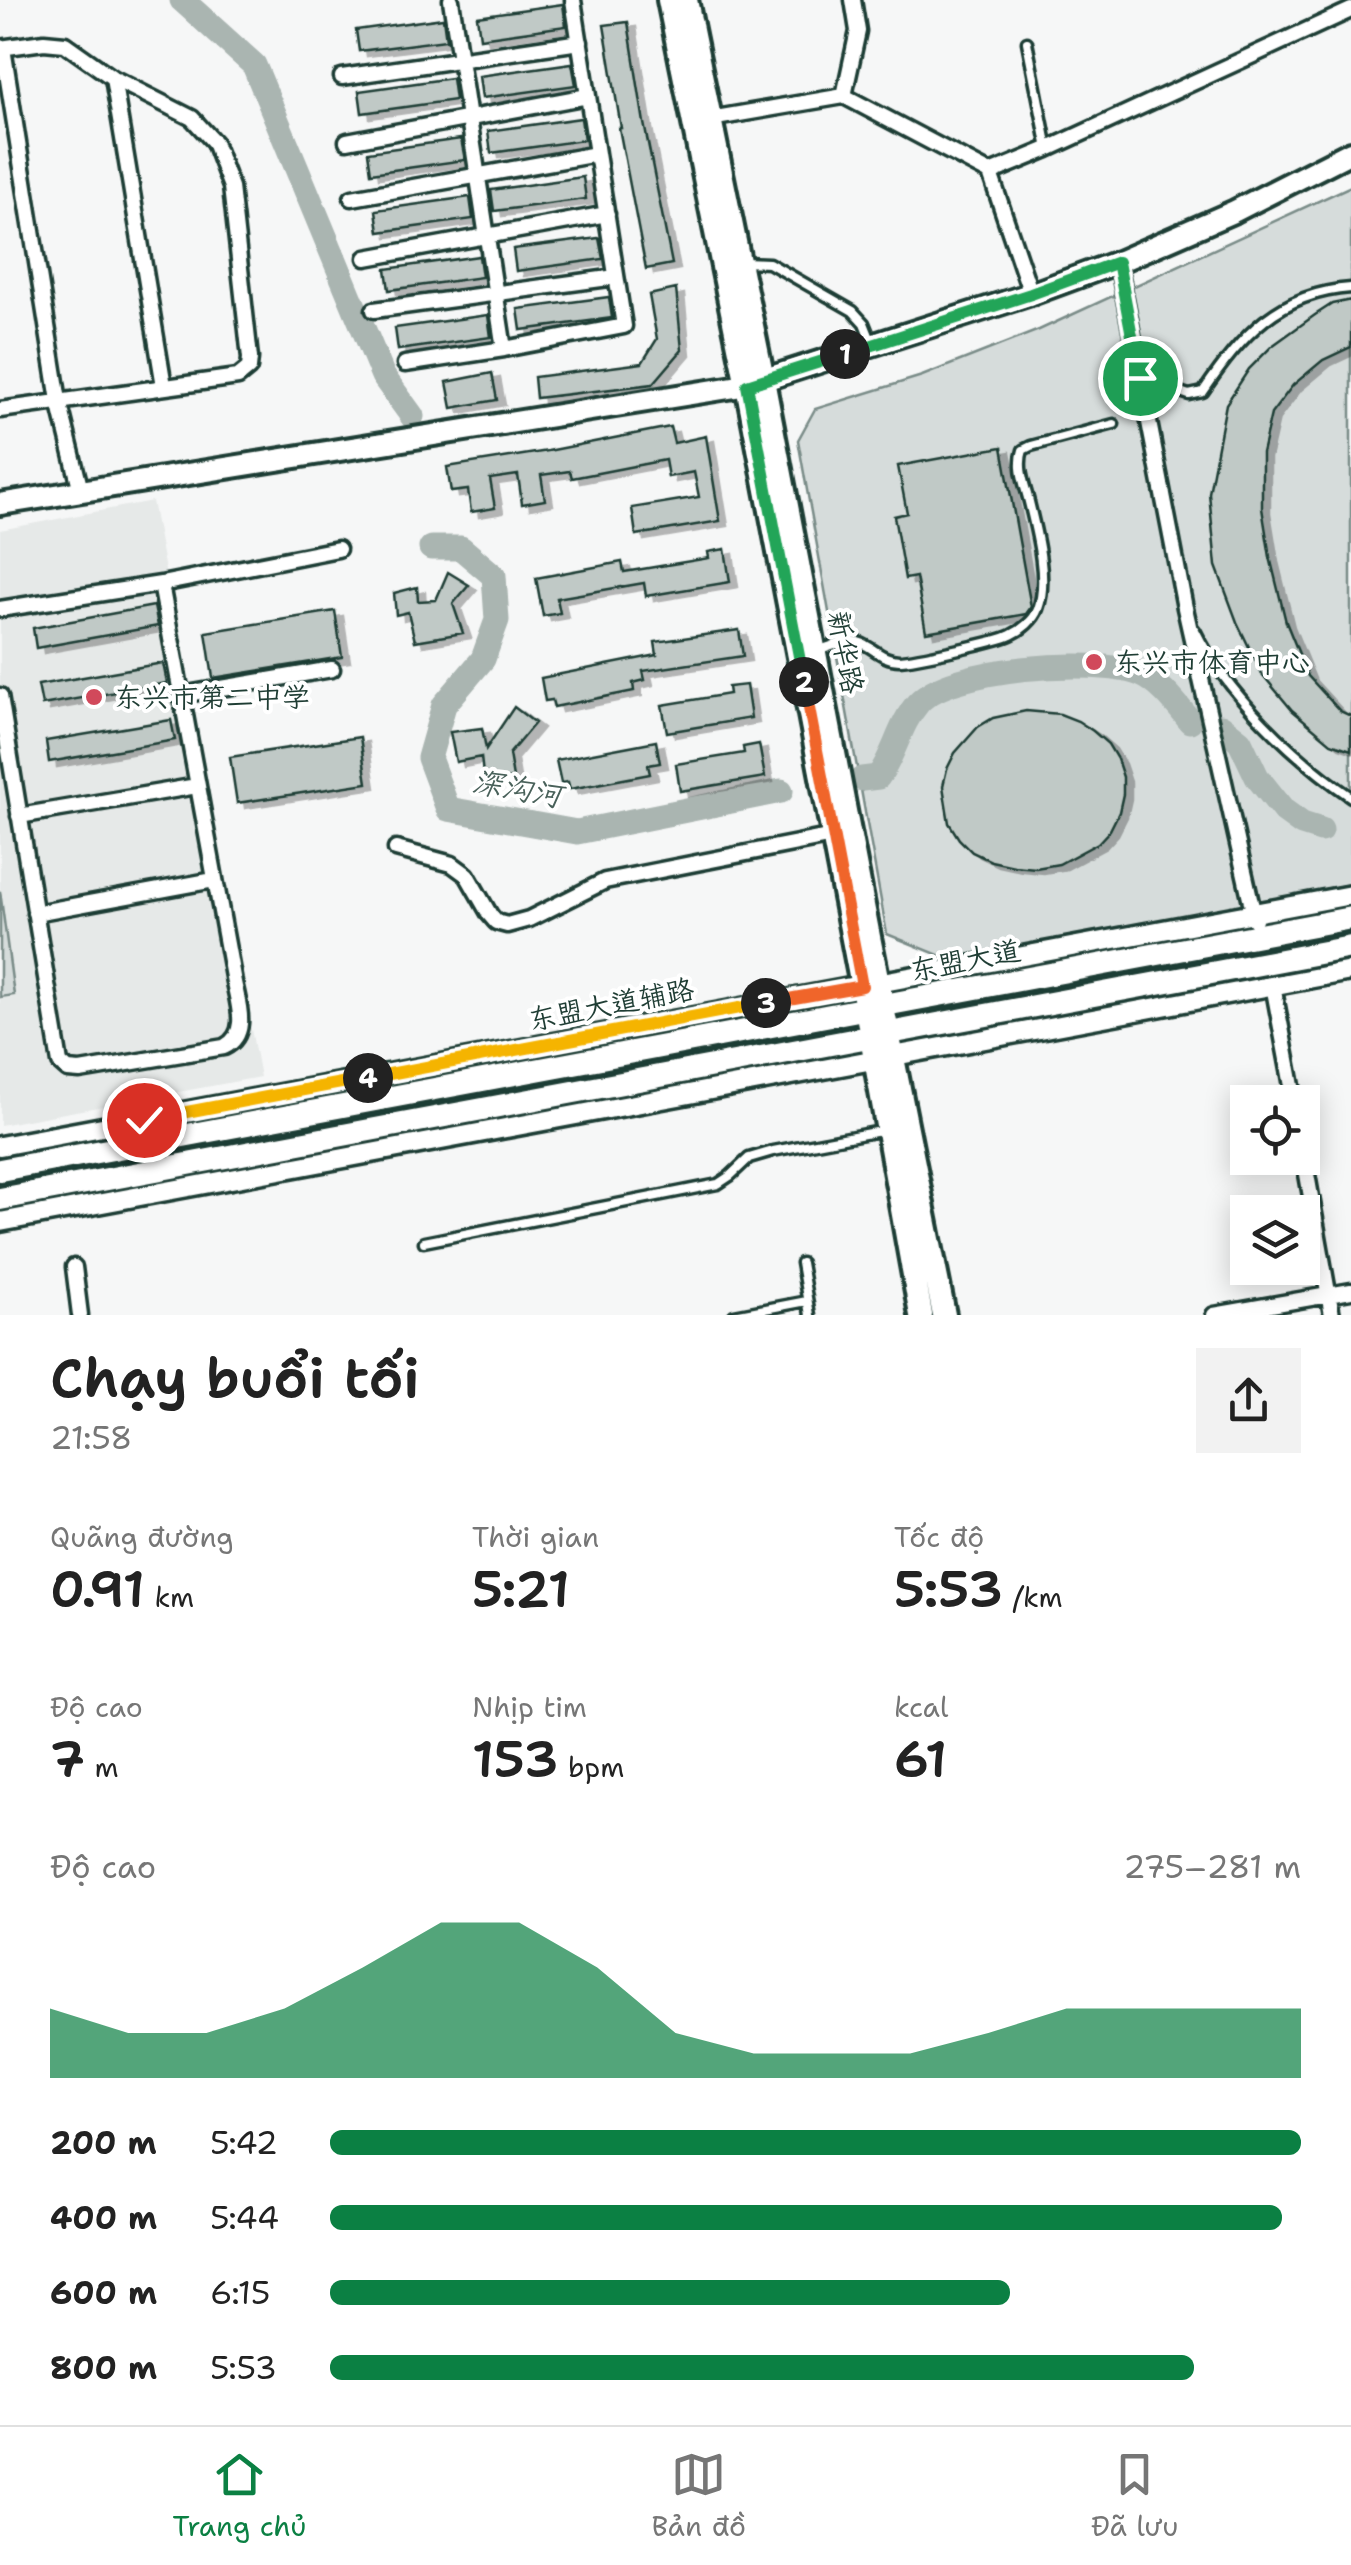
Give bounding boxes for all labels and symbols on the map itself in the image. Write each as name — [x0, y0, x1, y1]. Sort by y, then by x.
pin: 1 — [820, 329, 870, 379]
pin — [1098, 336, 1183, 421]
street label: 新华路 — [819, 607, 873, 697]
place label: 东兴市体育中心 — [1114, 643, 1310, 681]
marker: 东兴市体育中心 — [1083, 651, 1105, 673]
pin: 2 — [779, 657, 829, 707]
place label: 东兴市第二中学 — [114, 678, 310, 716]
marker: 东兴市第二中学 — [83, 686, 105, 708]
water label: 深沟河 — [469, 761, 570, 817]
street label: 东盟大道 — [906, 931, 1024, 989]
street label: 东盟大道辅路 — [525, 969, 697, 1039]
pin: 3 — [741, 978, 791, 1028]
pin: 4 — [343, 1053, 393, 1103]
pin — [102, 1078, 187, 1163]

